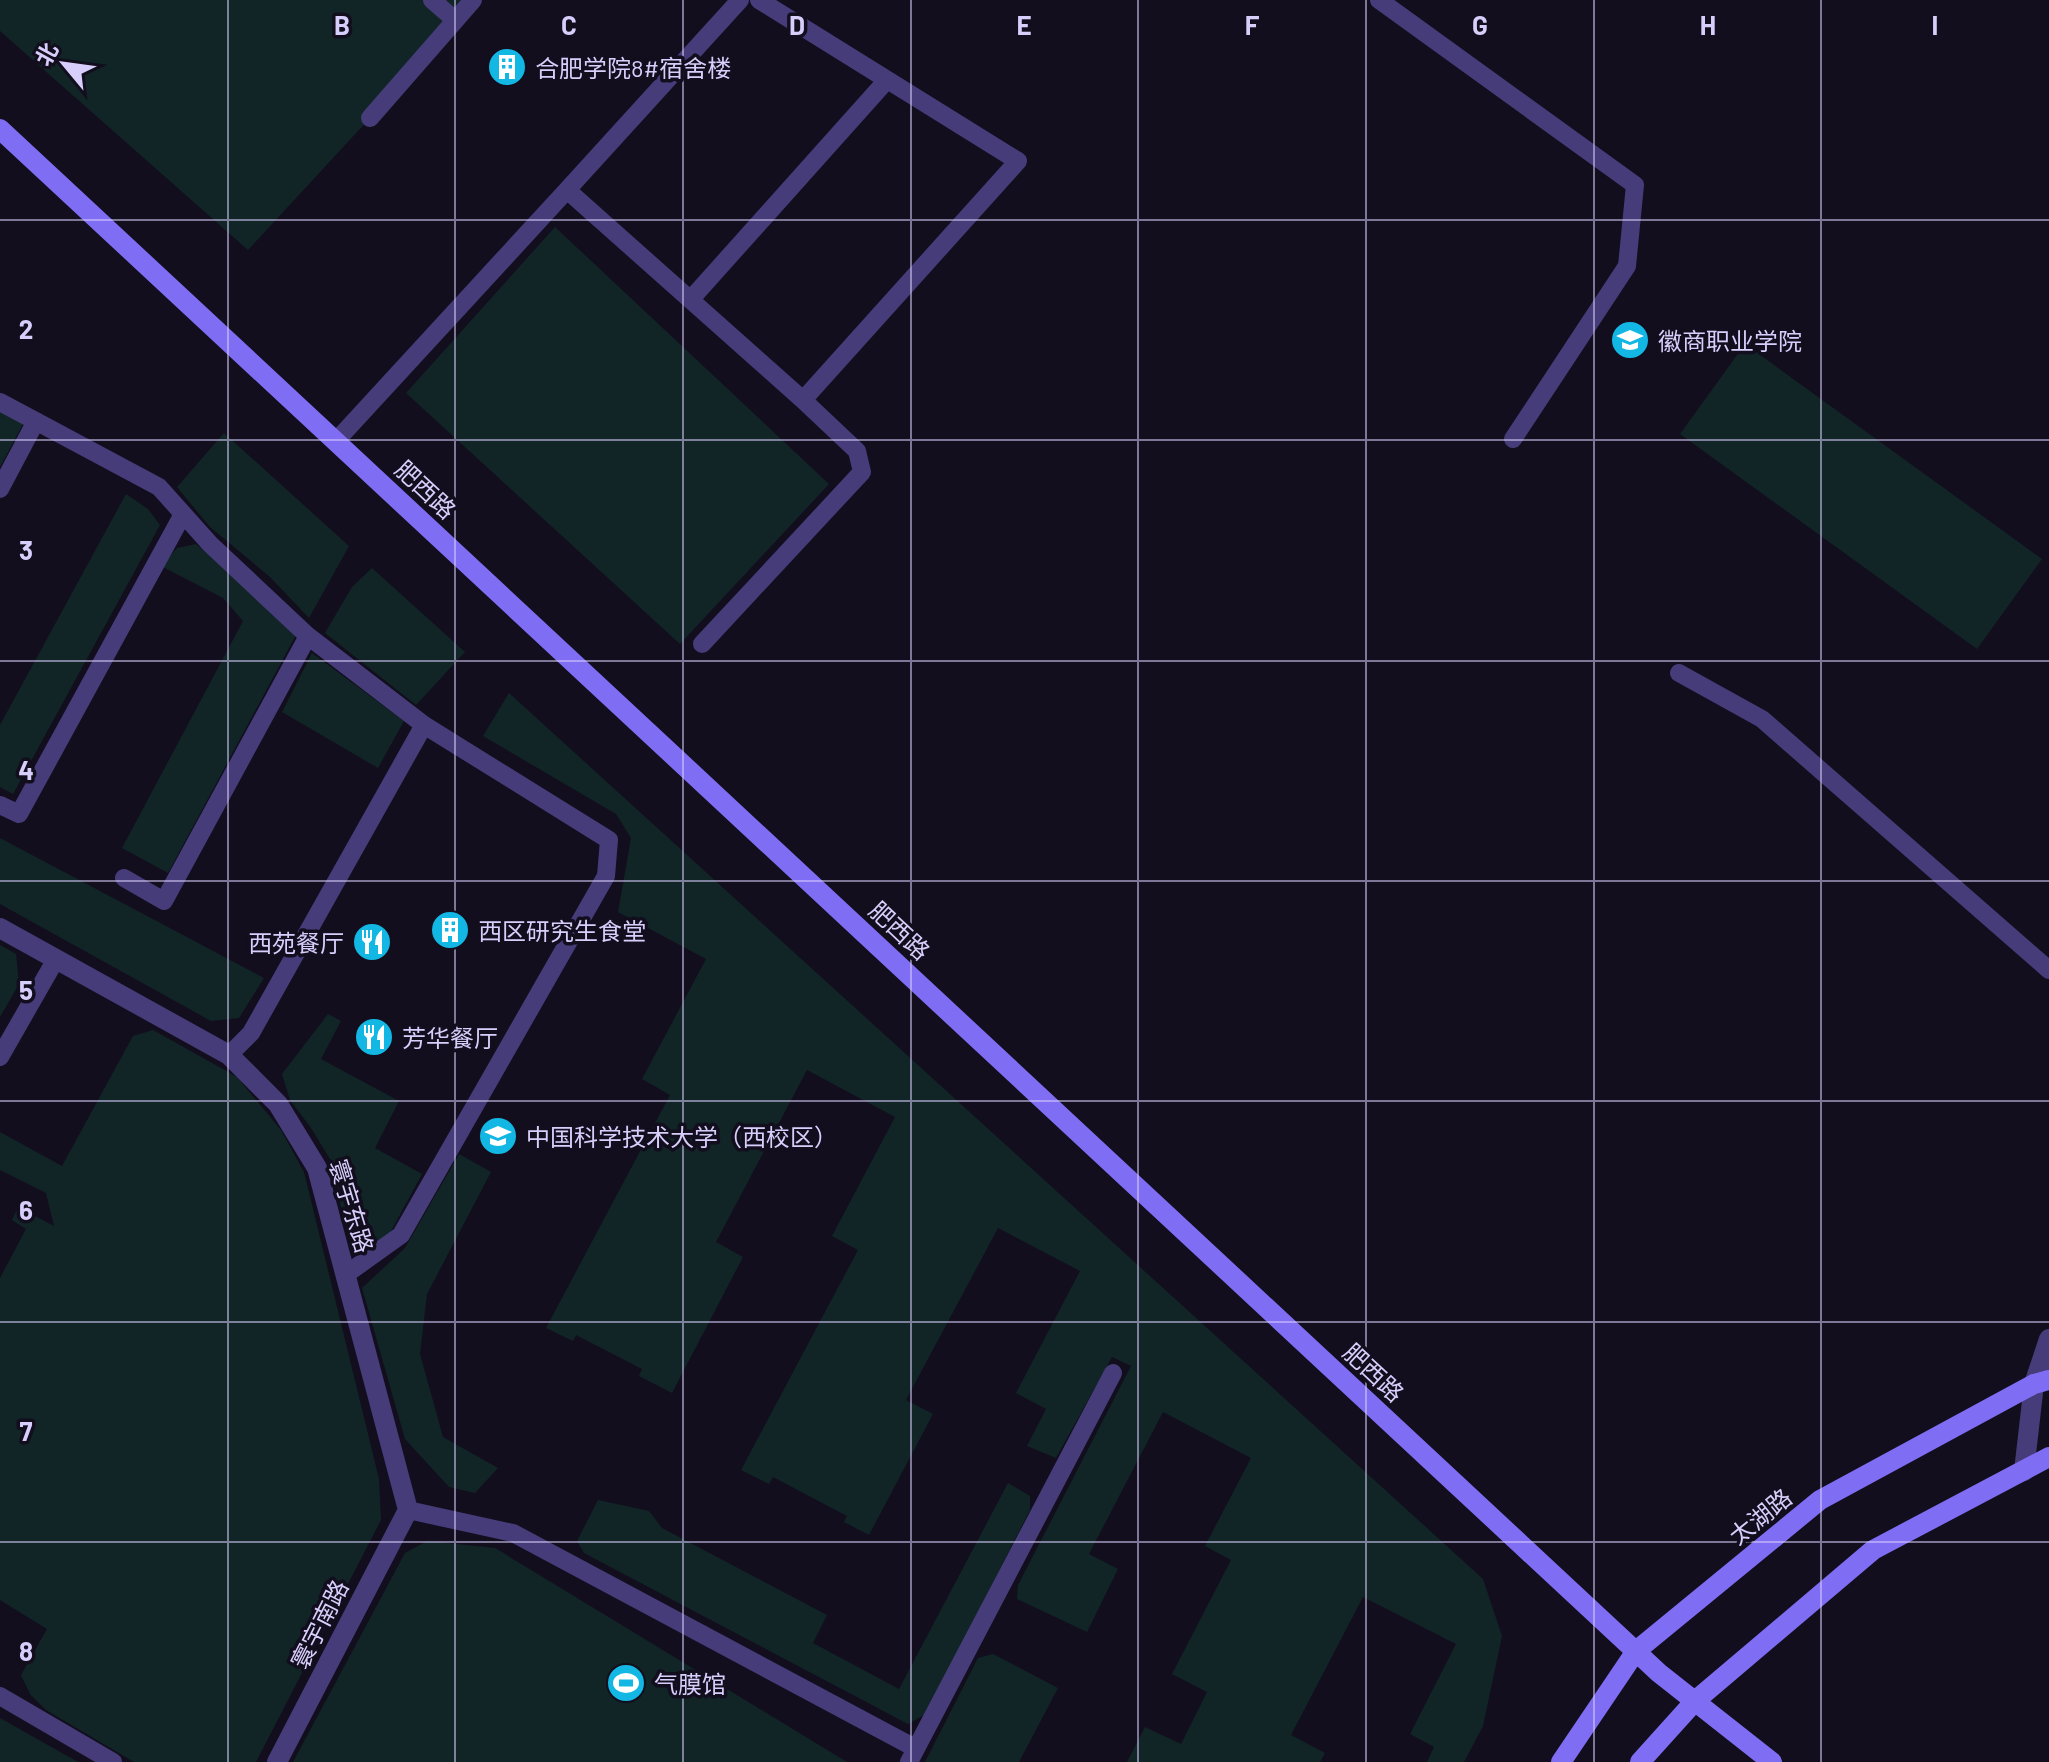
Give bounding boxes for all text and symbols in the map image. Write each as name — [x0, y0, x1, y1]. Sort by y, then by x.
text: B — [334, 9, 350, 40]
text: C — [561, 9, 577, 40]
text: D — [789, 9, 805, 40]
text: E — [1016, 9, 1032, 40]
text: F — [1245, 9, 1260, 40]
text: G — [1472, 9, 1488, 40]
text: H — [1700, 9, 1716, 40]
text: I — [1932, 9, 1938, 40]
north arrow — [24, 24, 104, 104]
text: 北 — [29, 38, 62, 70]
building icon: 合肥学院8#宿舍楼 — [486, 46, 528, 88]
place label: 合肥学院8#宿舍楼 — [535, 53, 731, 82]
text: 2 — [19, 313, 33, 344]
school or university icon: 徽商职业学院 — [1609, 319, 1651, 361]
place label: 徽商职业学院 — [1658, 326, 1802, 355]
street label: 肥西路 — [390, 454, 462, 524]
text: 3 — [19, 534, 33, 565]
text: 4 — [18, 754, 34, 785]
street label: 肥西路 — [864, 895, 936, 965]
building icon: 西区研究生食堂 — [429, 909, 471, 951]
place label: 西区研究生食堂 — [478, 916, 646, 945]
restaurant icon: 西苑餐厅 — [351, 921, 393, 963]
place label: 西苑餐厅 — [248, 928, 344, 957]
text: 5 — [19, 974, 33, 1005]
restaurant icon: 芳华餐厅 — [353, 1016, 395, 1058]
place label: 芳华餐厅 — [402, 1023, 498, 1052]
school or university icon: 中国科学技术大学（西校区） — [477, 1115, 519, 1157]
place label: 中国科学技术大学（西校区） — [526, 1122, 838, 1151]
street label: 寰宇东路 — [324, 1156, 380, 1256]
text: 6 — [19, 1194, 33, 1225]
street label: 肥西路 — [1338, 1337, 1410, 1407]
text: 7 — [20, 1415, 33, 1446]
street label: 太湖路 — [1723, 1482, 1797, 1550]
street label: 寰宇南路 — [284, 1575, 354, 1673]
text: 8 — [19, 1635, 33, 1666]
sports icon: 气膜馆 — [605, 1662, 647, 1704]
place label: 气膜馆 — [654, 1669, 726, 1698]

